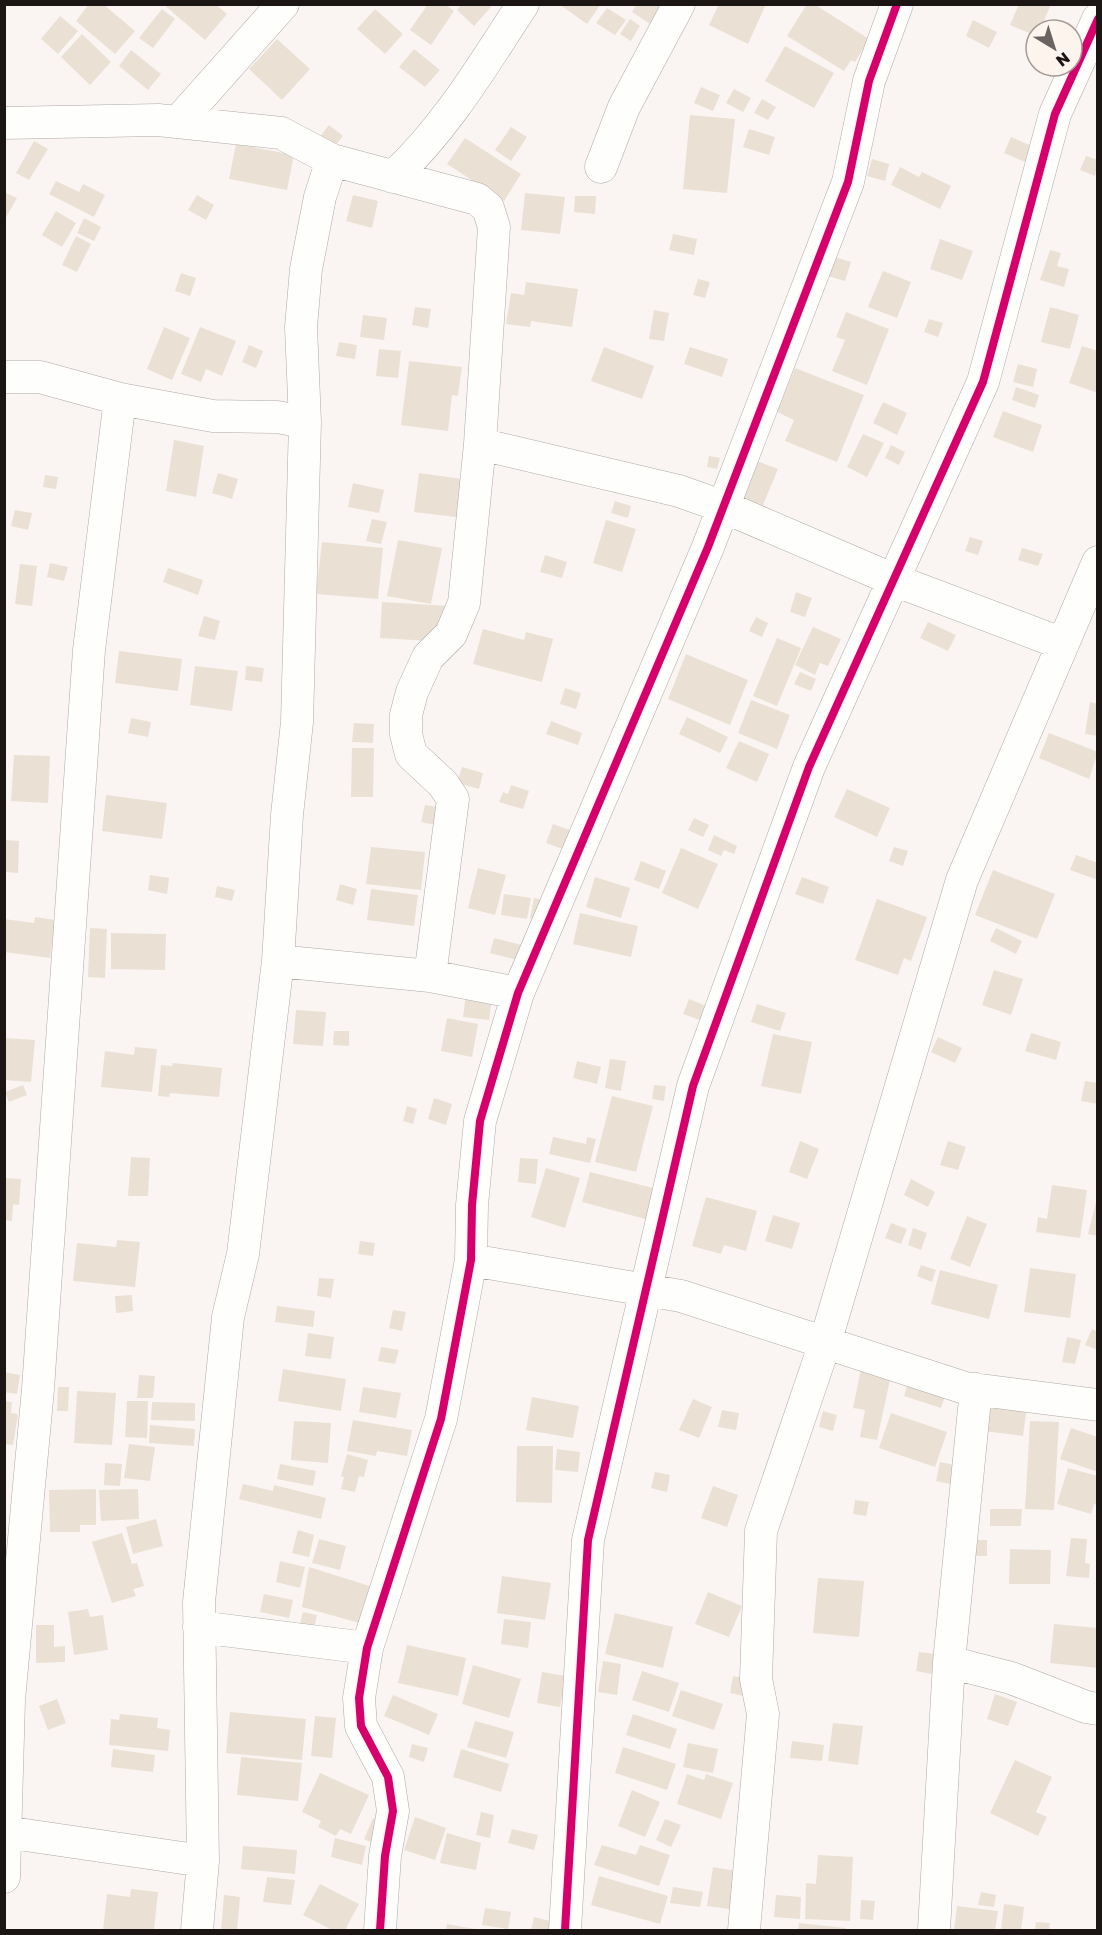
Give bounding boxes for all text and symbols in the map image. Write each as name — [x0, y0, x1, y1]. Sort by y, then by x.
north arrow — [1024, 18, 1084, 78]
text: N — [1052, 48, 1074, 71]

